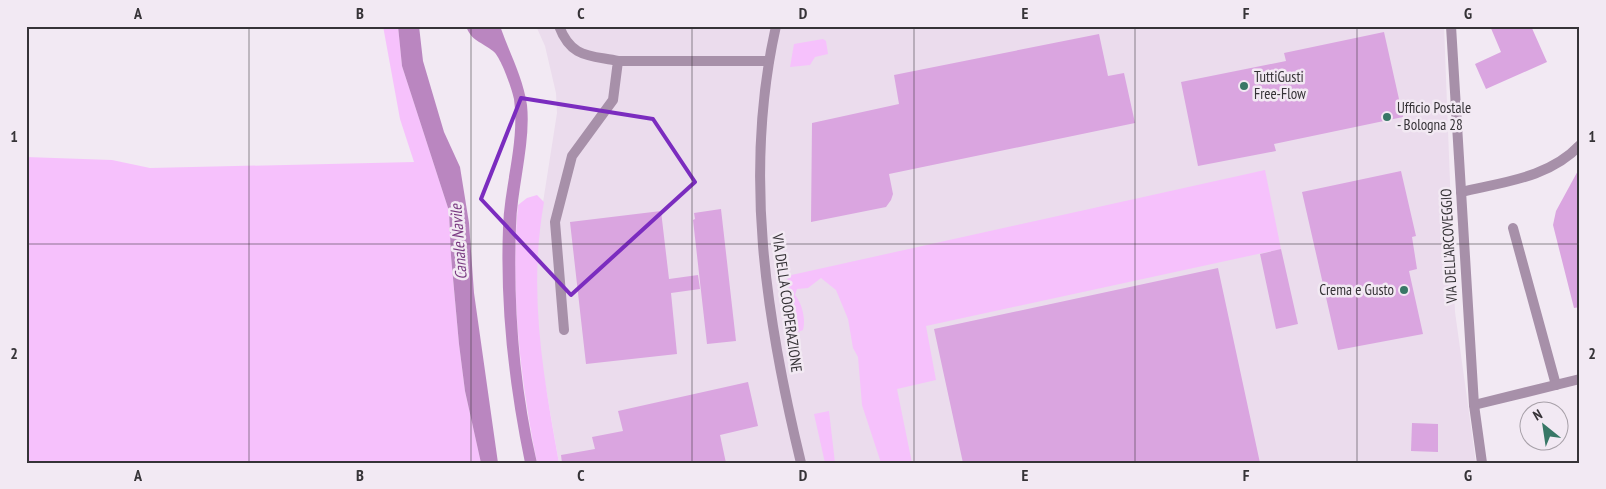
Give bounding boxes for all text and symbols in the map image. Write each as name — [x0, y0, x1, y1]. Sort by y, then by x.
text: A — [133, 3, 143, 23]
text: B — [356, 3, 364, 23]
text: C — [577, 3, 585, 23]
text: D — [799, 3, 808, 23]
text: E — [1022, 3, 1029, 23]
text: F — [1243, 3, 1250, 23]
text: G — [1464, 3, 1472, 23]
place label: TuttiGusti Free-Flow — [1254, 67, 1306, 103]
marker: TuttiGusti Free-Flow — [1238, 80, 1250, 92]
place label: Ufficio Postale - Bologna 28 — [1397, 98, 1471, 134]
marker: Ufficio Postale - Bologna 28 — [1381, 111, 1393, 123]
text: 1 — [10, 126, 18, 146]
text: 1 — [1588, 126, 1596, 146]
street label: VIA DELL'ARCOVEGGIO — [1436, 188, 1461, 305]
water label: Canale Navile — [445, 202, 471, 280]
street label: VIA DELLA COOPERAZIONE — [768, 231, 807, 373]
place label: Crema e Gusto — [1319, 280, 1394, 299]
marker: Crema e Gusto — [1398, 284, 1410, 296]
text: 2 — [10, 343, 18, 363]
text: 2 — [1588, 343, 1596, 363]
north arrow — [1518, 402, 1568, 452]
text: N — [1530, 405, 1545, 424]
text: A — [133, 465, 143, 485]
text: B — [356, 465, 364, 485]
text: C — [577, 465, 585, 485]
text: D — [799, 465, 808, 485]
text: E — [1022, 465, 1029, 485]
text: F — [1243, 465, 1250, 485]
text: G — [1464, 465, 1472, 485]

